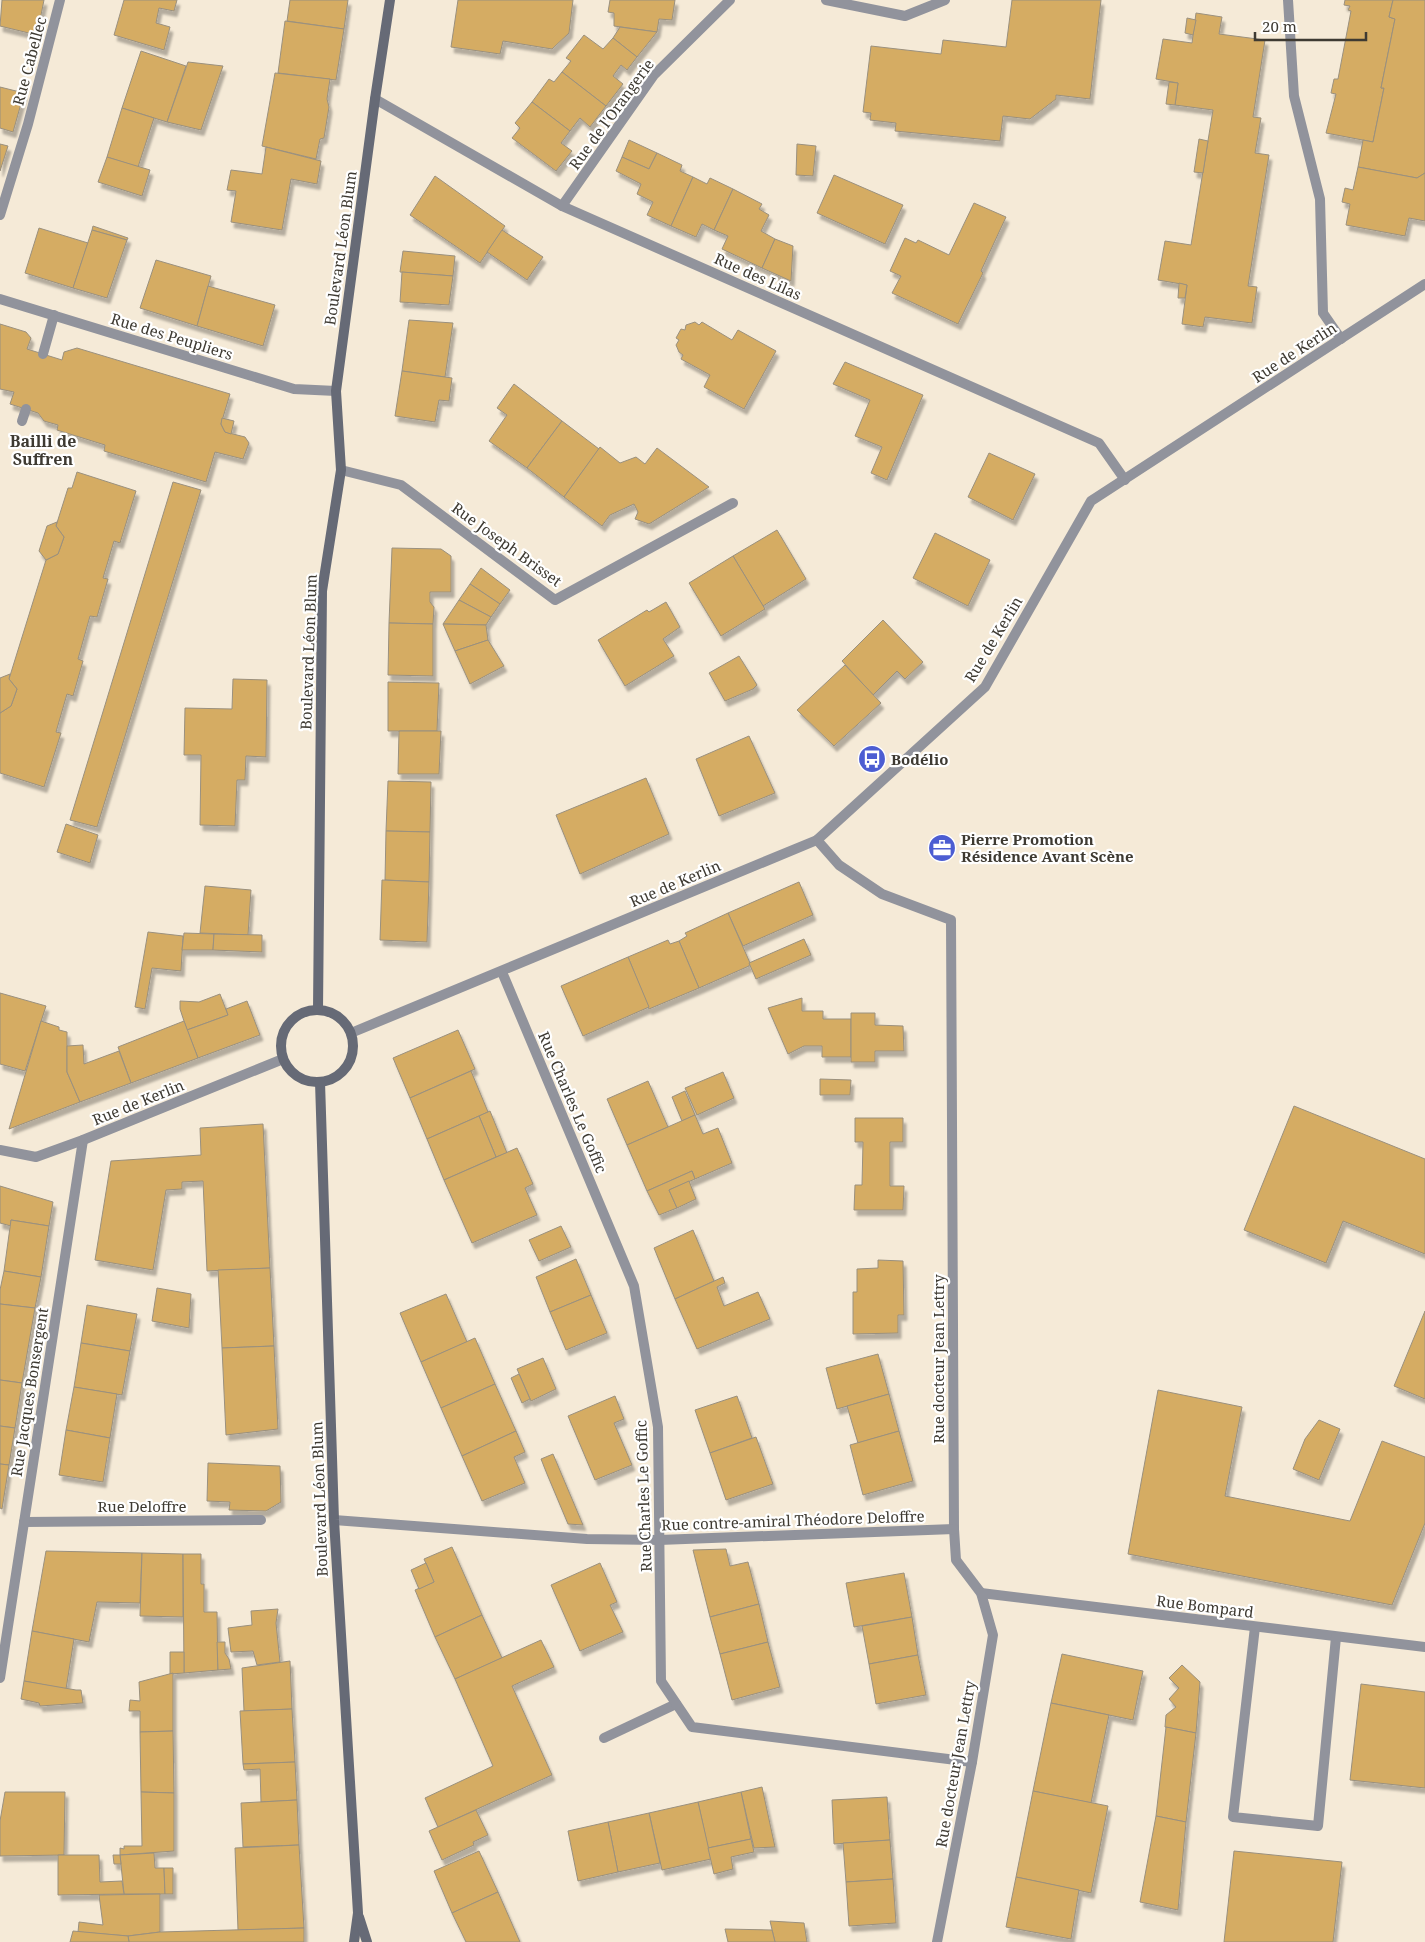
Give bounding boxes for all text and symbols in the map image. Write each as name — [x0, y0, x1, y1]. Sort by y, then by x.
scale bar — [1255, 10, 1366, 42]
street label: Rue Cabellec — [8, 15, 50, 107]
text: 20 m — [1262, 16, 1297, 36]
street label: Rue de l'Orangerie — [564, 55, 658, 173]
street label: Boulevard Léon Blum — [319, 169, 361, 327]
street label: Rue des Lilas — [711, 248, 805, 304]
street label: Rue des Peupliers — [109, 308, 236, 364]
street label: Rue de Kerlin — [1248, 317, 1340, 387]
district label: Bailli de Suffren — [10, 430, 76, 470]
street label: Rue Joseph Brisset — [448, 497, 566, 591]
street label: Boulevard Léon Blum — [295, 574, 321, 730]
street label: Rue de Kerlin — [959, 592, 1027, 686]
bus stop icon: Bodélio — [857, 744, 887, 774]
place label: Bodélio — [891, 749, 948, 769]
place label: Pierre Promotion Résidence Avant Scène — [961, 829, 1134, 866]
office icon: Pierre Promotion Résidence Avant Scène — [927, 833, 957, 863]
street label: Rue de Kerlin — [627, 855, 724, 911]
street label: Rue Charles Le Goffic — [534, 1028, 612, 1176]
street label: Rue de Kerlin — [89, 1074, 187, 1129]
street label: Rue docteur Jean Lettry — [928, 1274, 948, 1444]
street label: Rue Jacques Bonsergent — [6, 1306, 52, 1478]
street label: Rue Charles Le Goffic — [630, 1420, 656, 1572]
street label: Boulevard Léon Blum — [306, 1421, 332, 1577]
street label: Rue Deloffre — [97, 1496, 187, 1516]
street label: Rue contre-amiral Théodore Deloffre — [661, 1505, 925, 1535]
street label: Rue Bompard — [1155, 1590, 1255, 1622]
street label: Rue docteur Jean Lettry — [930, 1678, 980, 1849]

